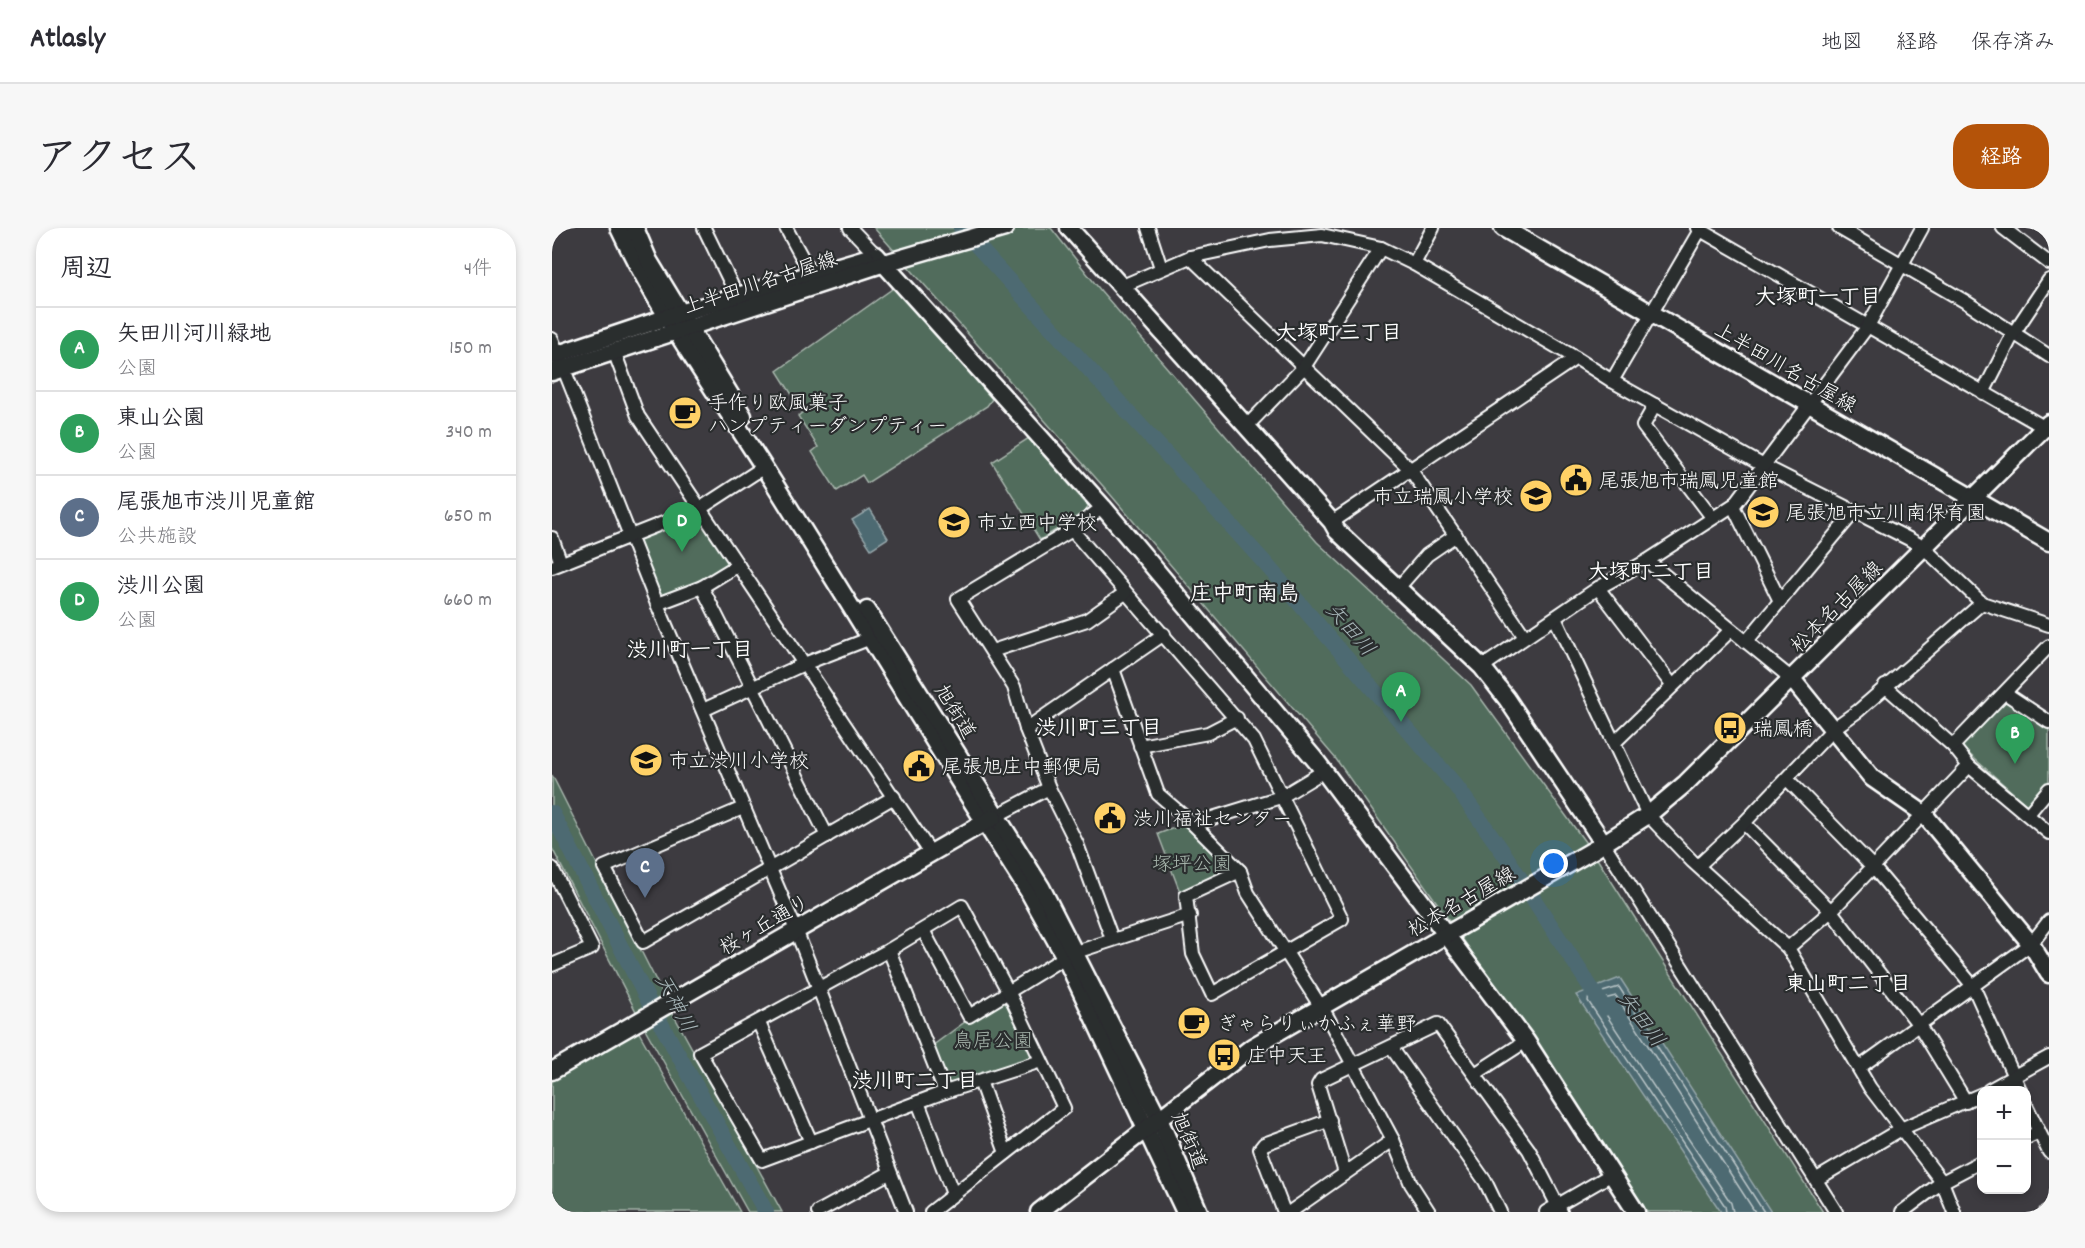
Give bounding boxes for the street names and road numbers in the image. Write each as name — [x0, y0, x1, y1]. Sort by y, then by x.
street label: 上半田川名古屋線 — [681, 247, 841, 323]
street label: 上半田川名古屋線 — [1708, 317, 1861, 422]
street label: 松本名古屋線 — [1786, 556, 1890, 660]
street label: 旭街道 — [926, 680, 981, 745]
street label: 松本名古屋線 — [1404, 861, 1521, 946]
street label: 桜ヶ丘通り — [715, 889, 816, 964]
street label: 旭街道 — [1163, 1108, 1212, 1174]

